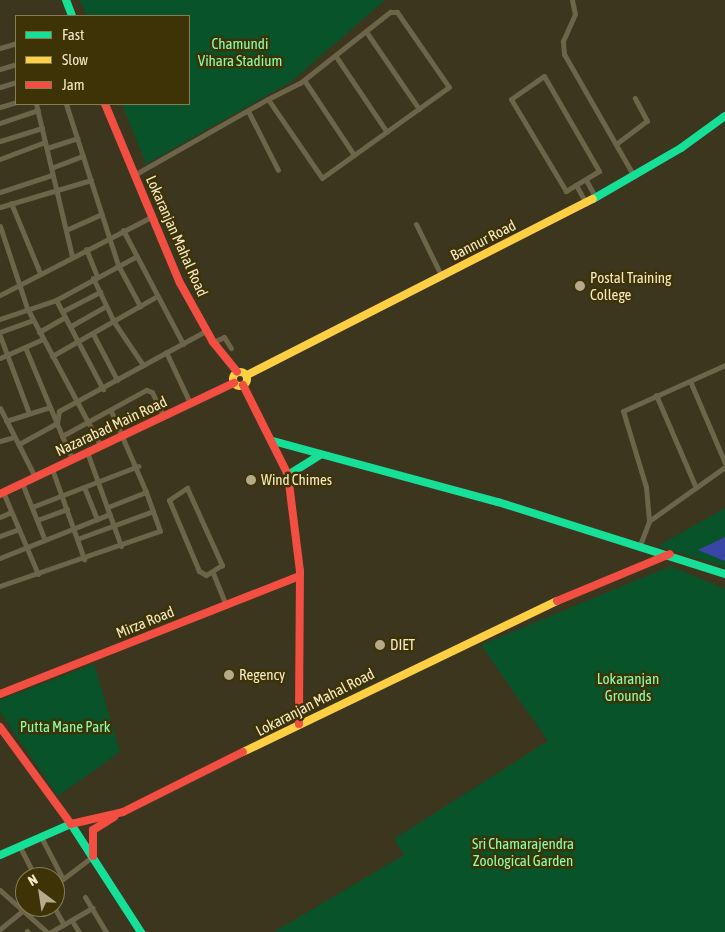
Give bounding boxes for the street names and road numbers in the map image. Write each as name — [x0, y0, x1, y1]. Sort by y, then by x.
street label: Lokaranjan Mahal Road — [142, 173, 212, 299]
street label: Bannur Road — [447, 216, 519, 264]
street label: Nazarabad Main Road — [52, 392, 170, 460]
street label: Mirza Road — [113, 602, 177, 642]
street label: Lokaranjan Mahal Road — [253, 664, 377, 740]

